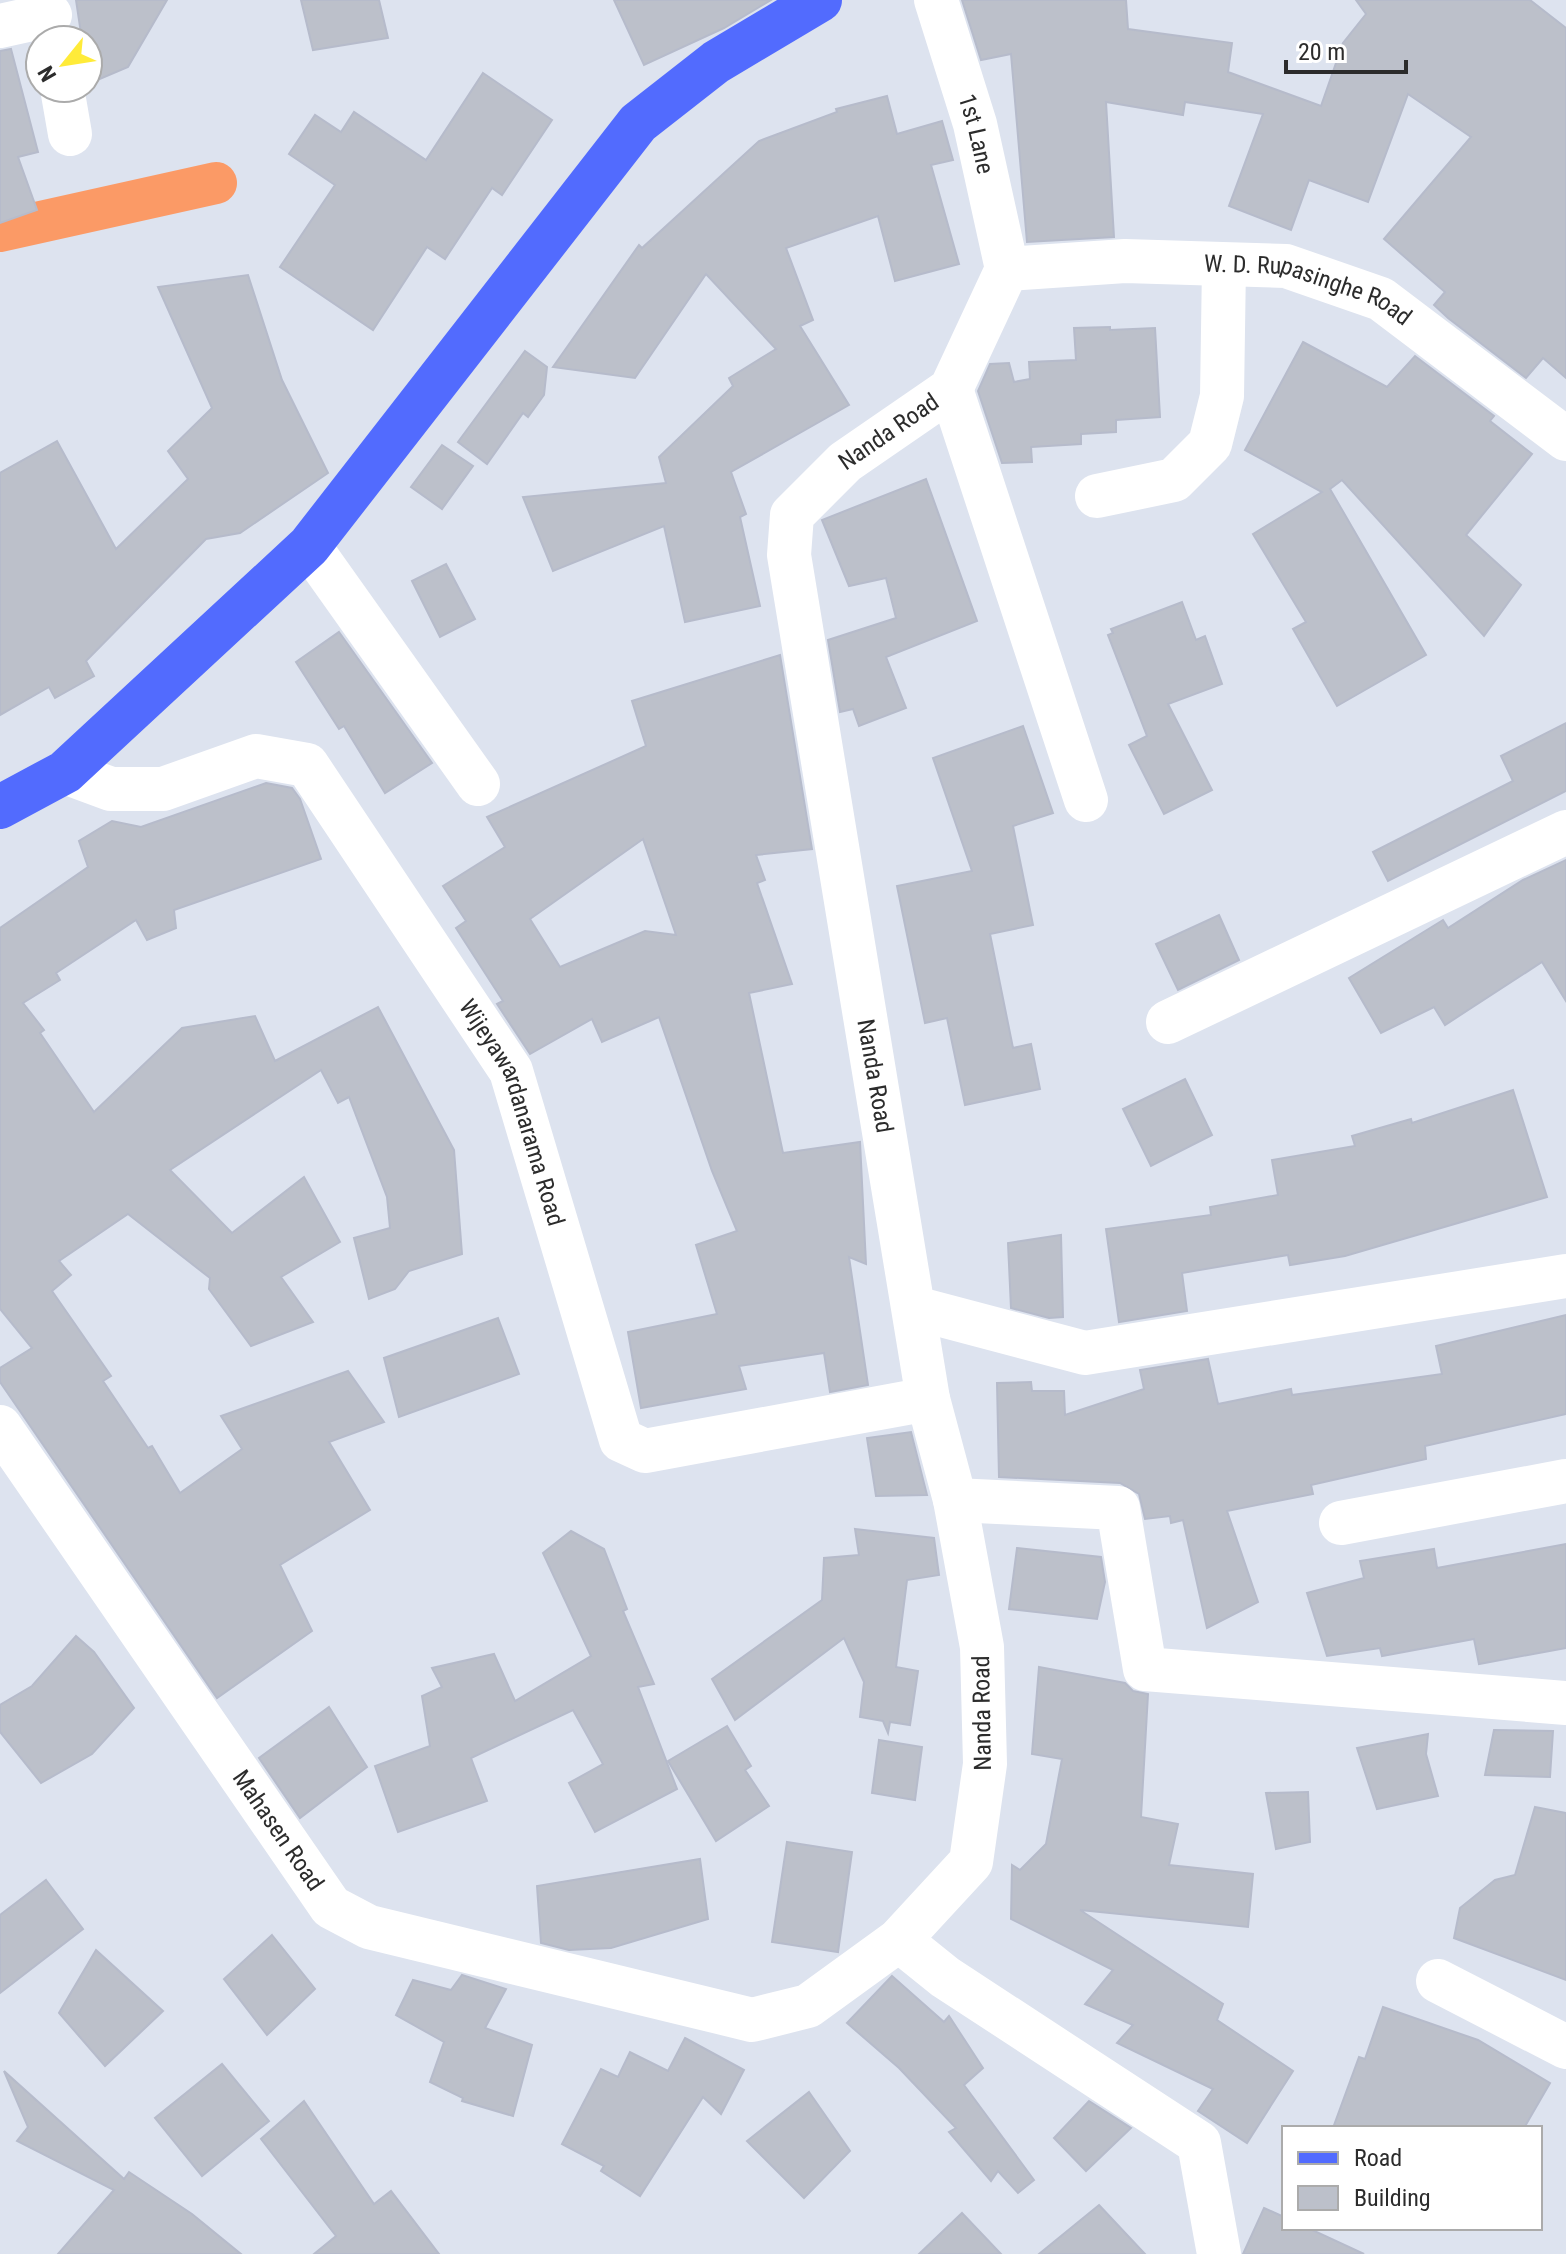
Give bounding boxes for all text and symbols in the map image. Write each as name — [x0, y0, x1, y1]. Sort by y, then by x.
north arrow — [24, 24, 104, 104]
scale bar — [1286, 24, 1406, 74]
text: 20 m — [1298, 38, 1345, 66]
text: N — [33, 62, 61, 86]
street label: 1st Lane — [952, 91, 1000, 176]
street label: W. D. Rupasinghe Road — [1204, 249, 1417, 331]
street label: Nanda Road — [833, 388, 944, 476]
street label: Wijeyawardanarama Road — [453, 994, 570, 1229]
street label: Nanda Road — [851, 1017, 899, 1135]
street label: Nanda Road — [967, 1655, 997, 1771]
street label: Mahasen Road — [227, 1765, 330, 1896]
legend — [1282, 2126, 1542, 2230]
text: Road — [1354, 2144, 1402, 2172]
text: Building — [1354, 2184, 1431, 2212]

